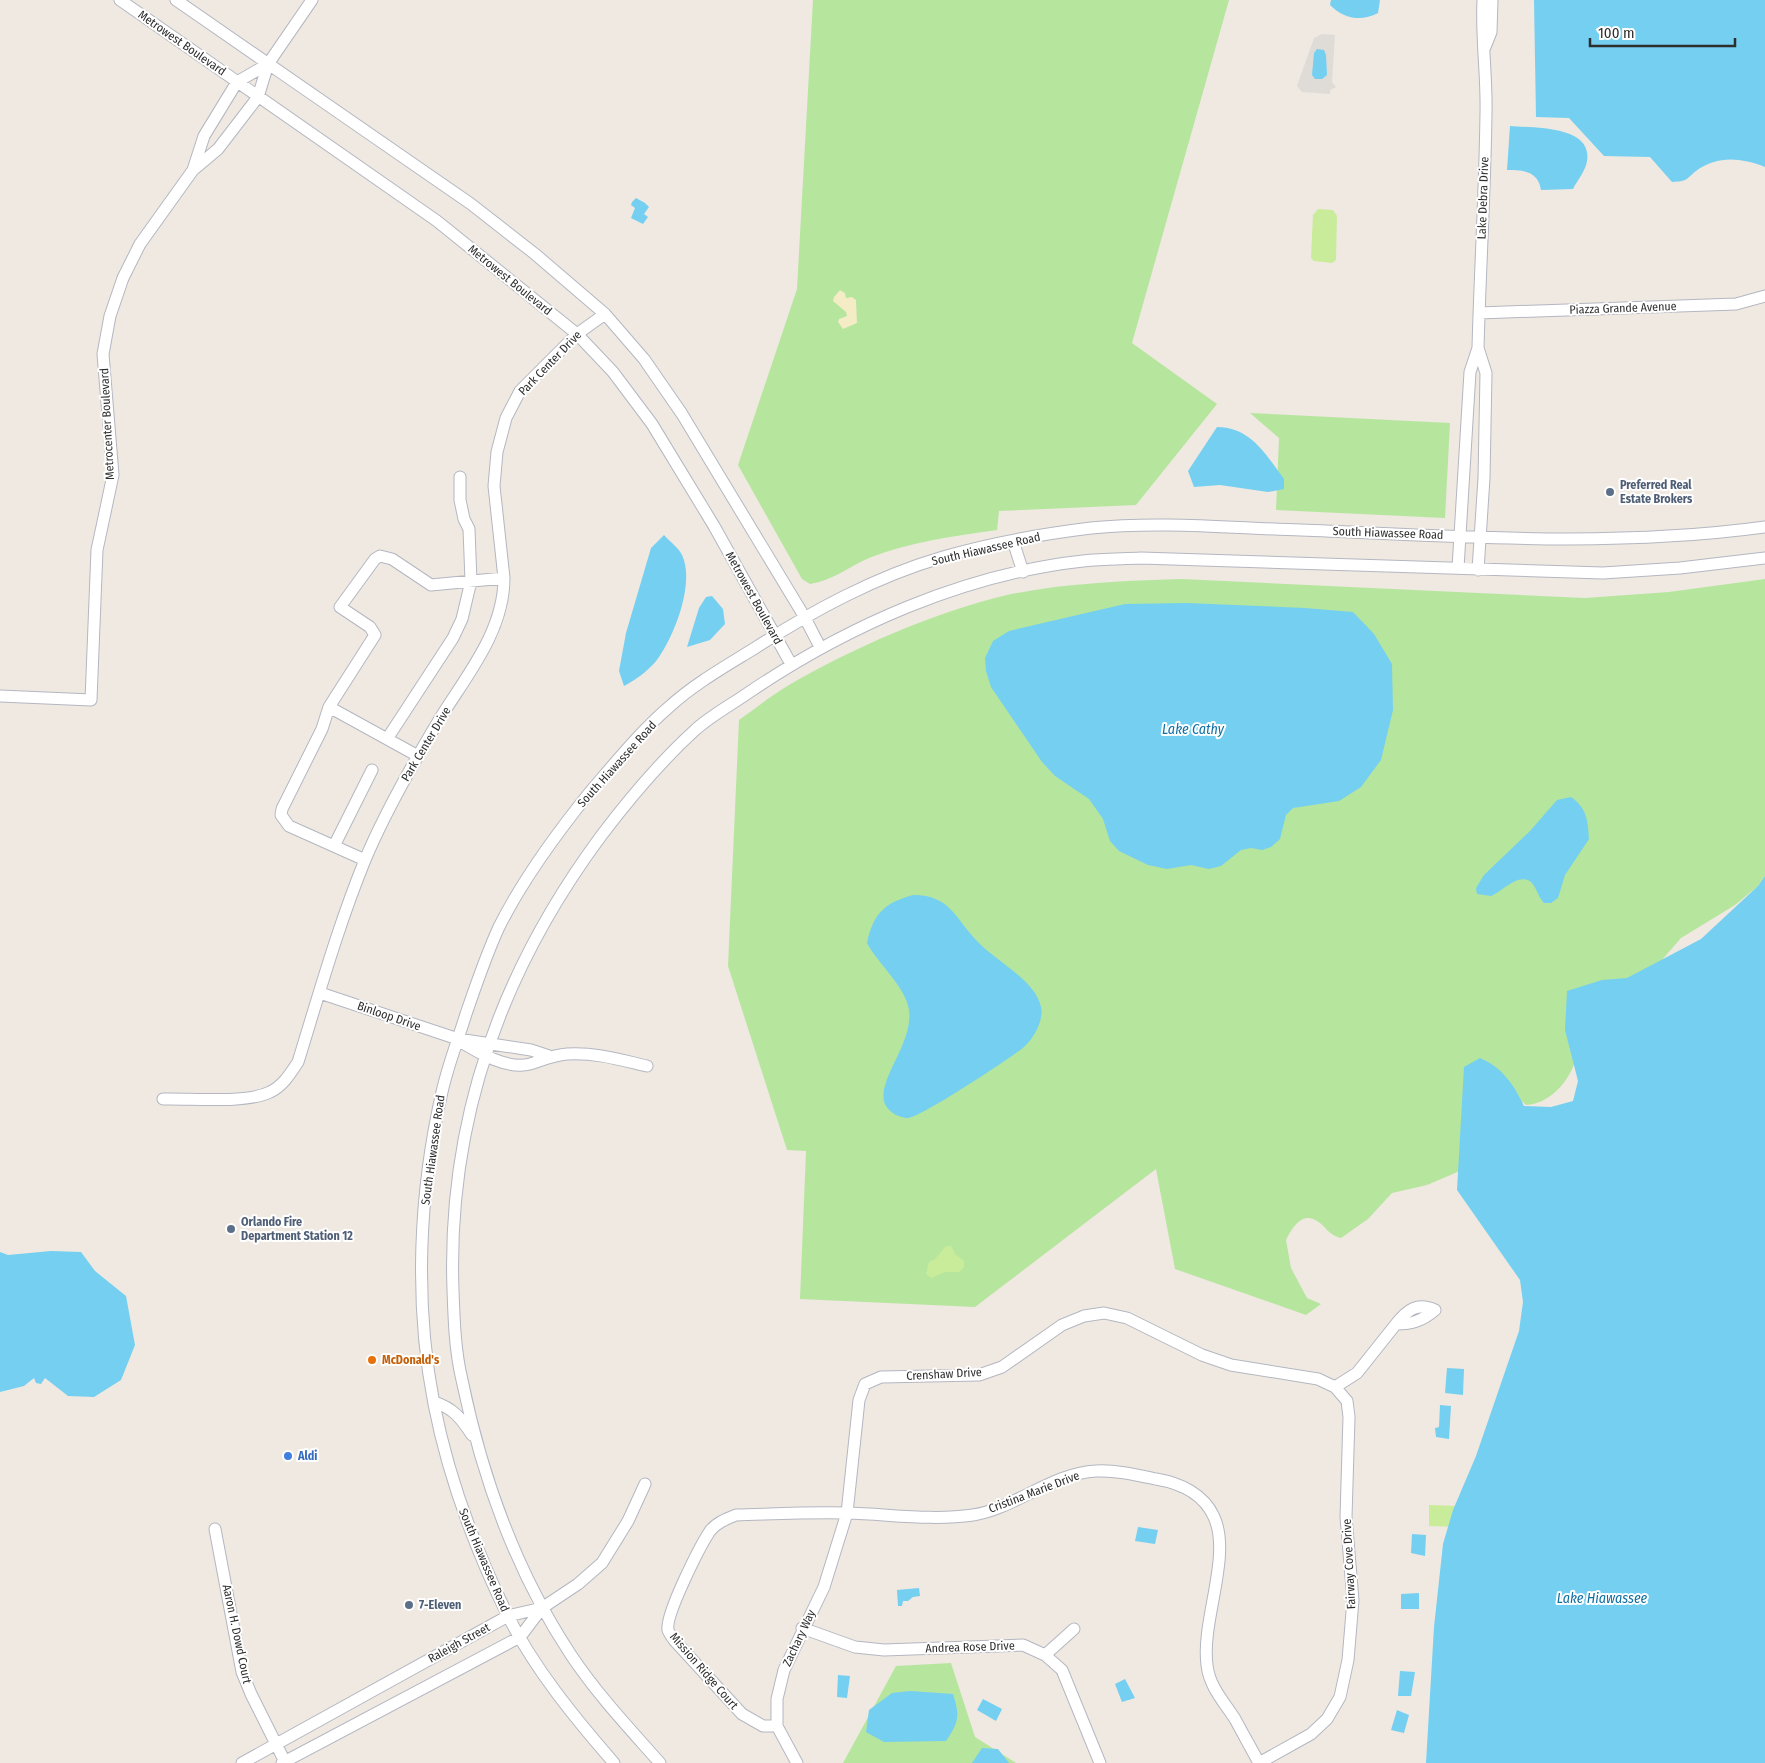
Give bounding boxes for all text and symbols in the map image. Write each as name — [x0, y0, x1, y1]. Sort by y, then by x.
street label: Metrowest Boulevard — [136, 8, 228, 78]
scale bar — [1590, 15, 1735, 47]
text: 100 m — [1598, 24, 1635, 42]
street label: Lake Debra Drive — [1475, 156, 1491, 240]
street label: Metrowest Boulevard — [465, 242, 555, 318]
street label: Piazza Grande Avenue — [1569, 299, 1677, 317]
street label: Park Center Drive — [516, 328, 584, 398]
street label: Metrocenter Boulevard — [97, 368, 117, 480]
place label: Preferred Real Estate Brokers — [1620, 478, 1693, 506]
marker: Preferred Real Estate Brokers — [1604, 486, 1616, 498]
street label: South Hiawassee Road — [1332, 524, 1444, 542]
street label: South Hiawassee Road — [930, 530, 1042, 568]
street label: Metrowest Boulevard — [723, 549, 785, 647]
street label: Park Center Drive — [398, 704, 454, 784]
street label: South Hiawassee Road — [575, 718, 659, 810]
water label: Lake Cathy — [1162, 721, 1225, 738]
street label: Binloop Drive — [355, 999, 423, 1033]
street label: South Hiawassee Road — [418, 1094, 448, 1206]
place label: Orlando Fire Department Station 12 — [241, 1215, 353, 1243]
marker: Orlando Fire Department Station 12 — [225, 1223, 237, 1235]
place label: McDonald's — [382, 1353, 440, 1367]
marker: McDonald's — [366, 1354, 378, 1366]
street label: Crenshaw Drive — [906, 1365, 982, 1383]
place label: Aldi — [297, 1449, 317, 1463]
marker: Aldi — [282, 1450, 294, 1462]
street label: Cristina Marie Drive — [987, 1468, 1081, 1516]
street label: South Hiawassee Road — [456, 1506, 512, 1614]
street label: Fairway Cove Drive — [1340, 1518, 1358, 1610]
street label: Aaron H. Dowd Court — [220, 1583, 254, 1685]
water label: Lake Hiawassee — [1557, 1590, 1648, 1607]
place label: 7-Eleven — [419, 1598, 461, 1612]
marker: 7-Eleven — [403, 1599, 415, 1611]
street label: Zachary Way — [780, 1607, 818, 1668]
street label: Raleigh Street — [426, 1620, 492, 1666]
street label: Mission Ridge Court — [667, 1630, 741, 1712]
street label: Andrea Rose Drive — [925, 1638, 1015, 1656]

